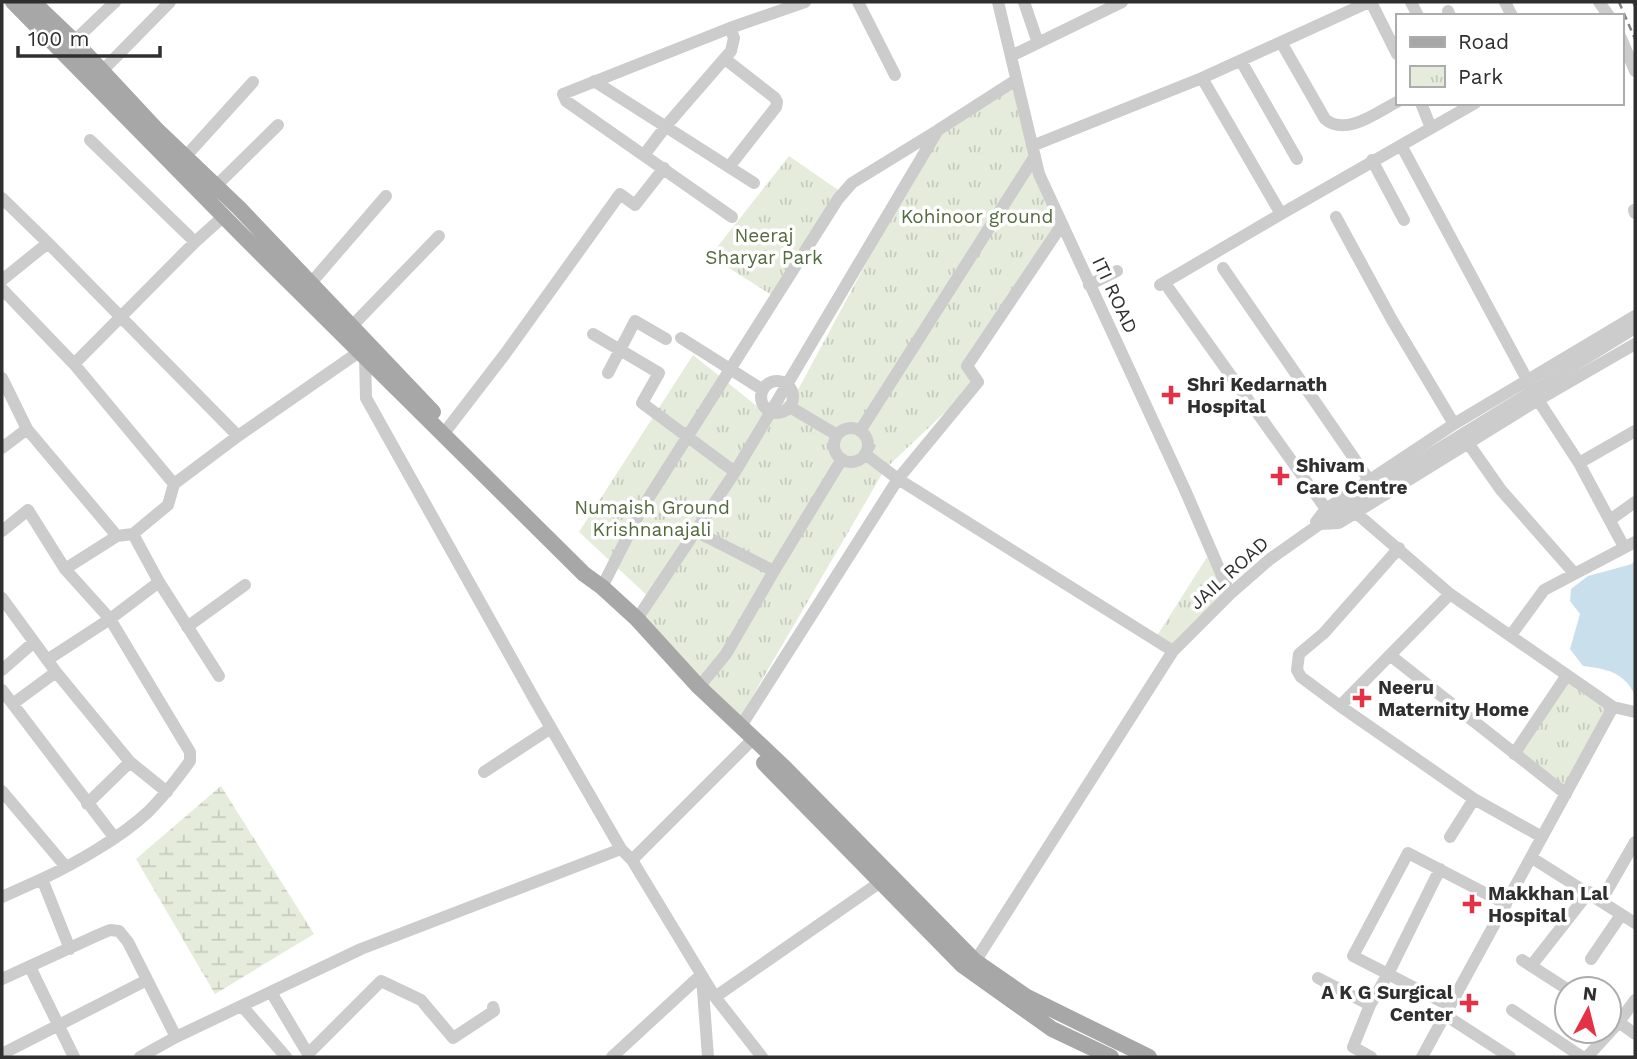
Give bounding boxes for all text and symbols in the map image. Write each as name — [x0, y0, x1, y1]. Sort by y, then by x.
scale bar — [18, 14, 159, 58]
legend — [1396, 14, 1623, 105]
text: 100 m — [28, 26, 90, 51]
text: Road — [1458, 29, 1509, 54]
text: Park — [1458, 64, 1503, 89]
park label: Kohinoor ground — [901, 205, 1053, 228]
park label: Neeraj Sharyar Park — [705, 224, 823, 269]
street label: ITI ROAD — [1087, 253, 1143, 337]
place label: Shri Kedarnath Hospital — [1187, 373, 1327, 418]
marker: Shri Kedarnath Hospital — [1161, 385, 1181, 405]
place label: Shivam Care Centre — [1296, 454, 1407, 499]
marker: Shivam Care Centre — [1270, 466, 1290, 486]
park label: Numaish Ground Krishnanajali — [574, 496, 730, 541]
street label: JAIL ROAD — [1185, 532, 1273, 614]
place label: Neeru Maternity Home — [1378, 676, 1529, 721]
marker: Neeru Maternity Home — [1352, 688, 1372, 708]
place label: Makkhan Lal Hospital — [1488, 882, 1609, 927]
marker: Makkhan Lal Hospital — [1462, 894, 1482, 914]
north arrow — [1553, 975, 1623, 1045]
place label: A K G Surgical Center — [1321, 981, 1454, 1026]
text: N — [1582, 981, 1598, 1006]
marker: A K G Surgical Center — [1459, 993, 1479, 1013]

